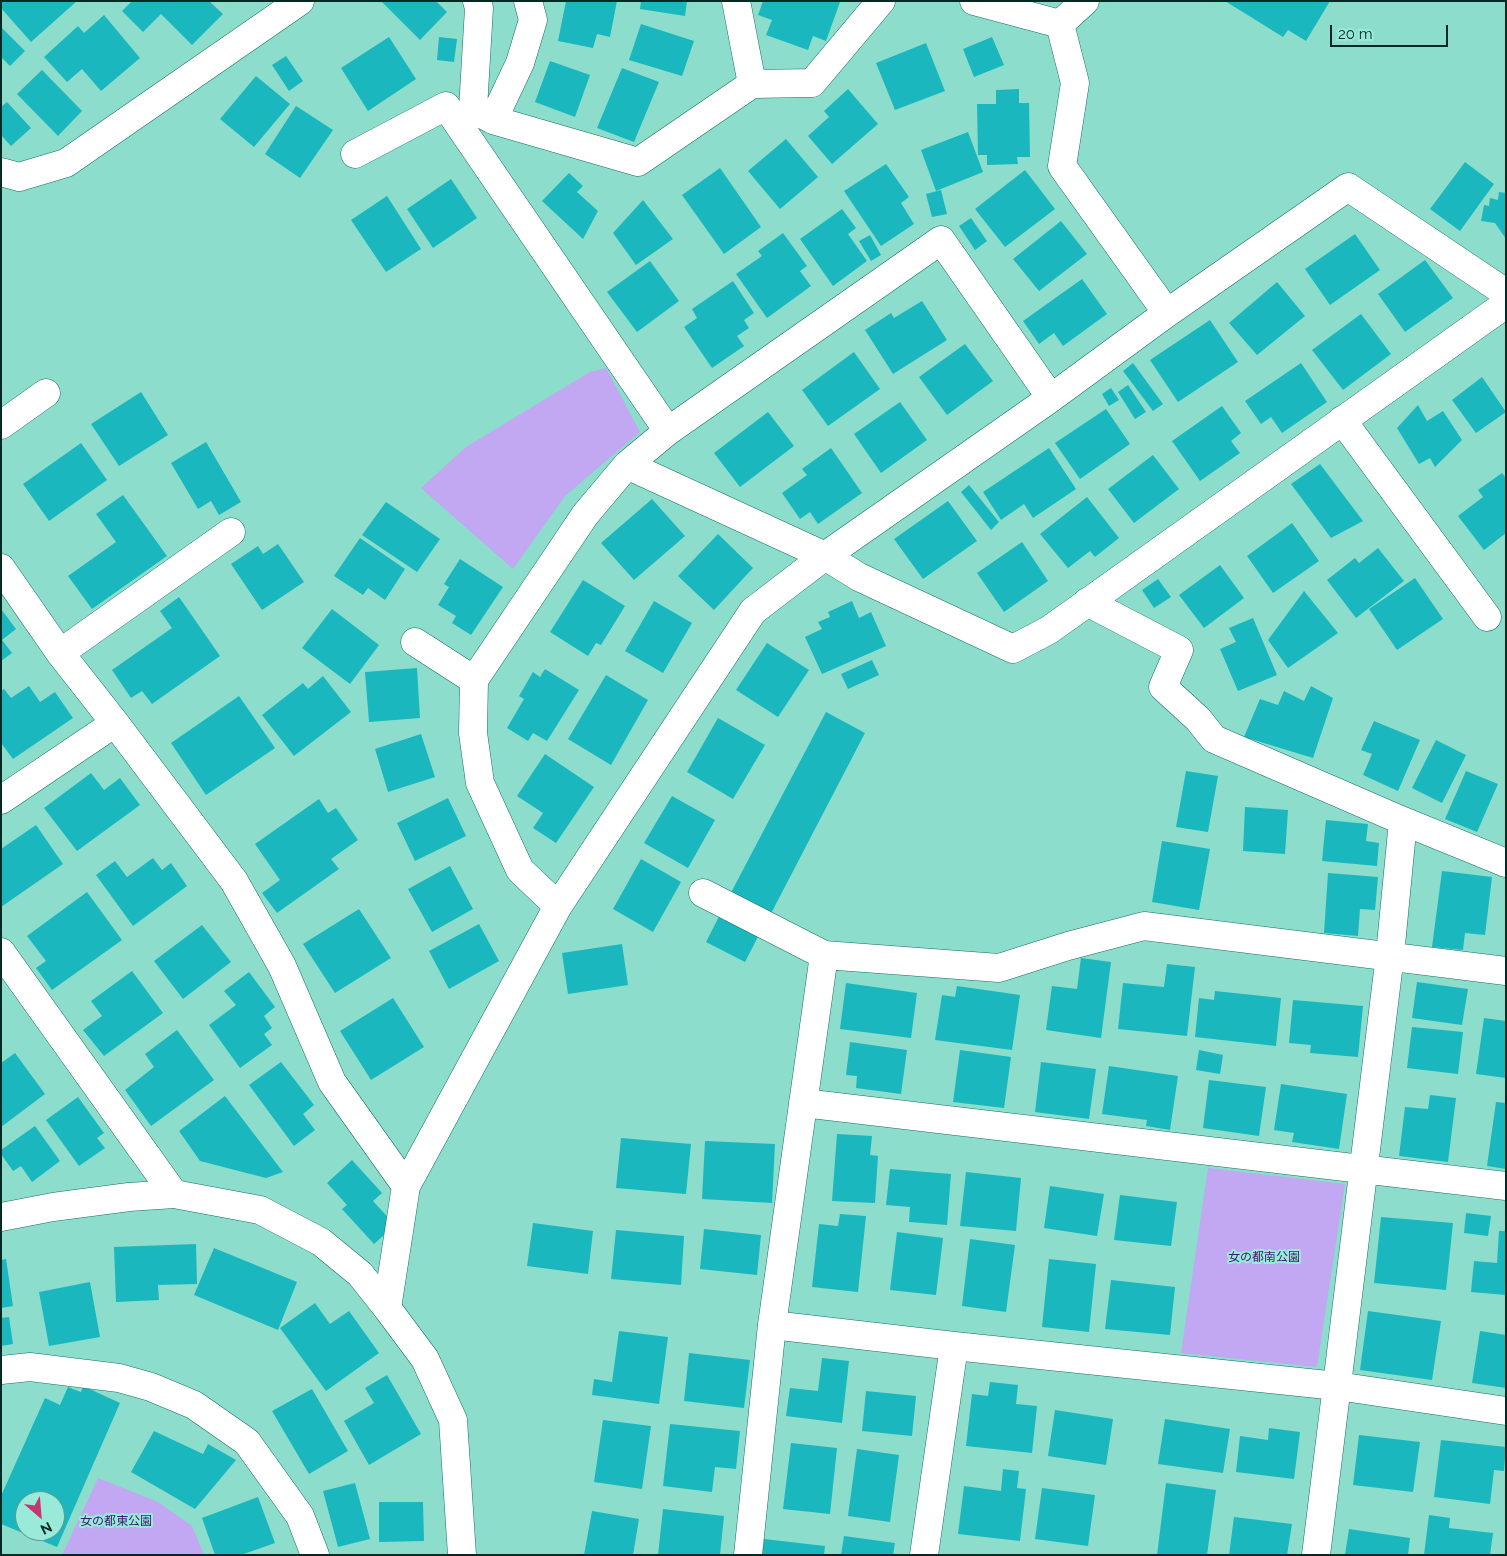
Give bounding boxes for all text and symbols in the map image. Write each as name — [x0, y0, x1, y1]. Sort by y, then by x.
scale bar — [1332, 15, 1450, 47]
text: 20 m — [1338, 25, 1373, 43]
park label: 女の都南公園 — [1228, 1250, 1300, 1264]
north arrow — [15, 1491, 65, 1541]
park label: 女の都東公園 — [80, 1514, 152, 1528]
text: N — [38, 1519, 55, 1538]

